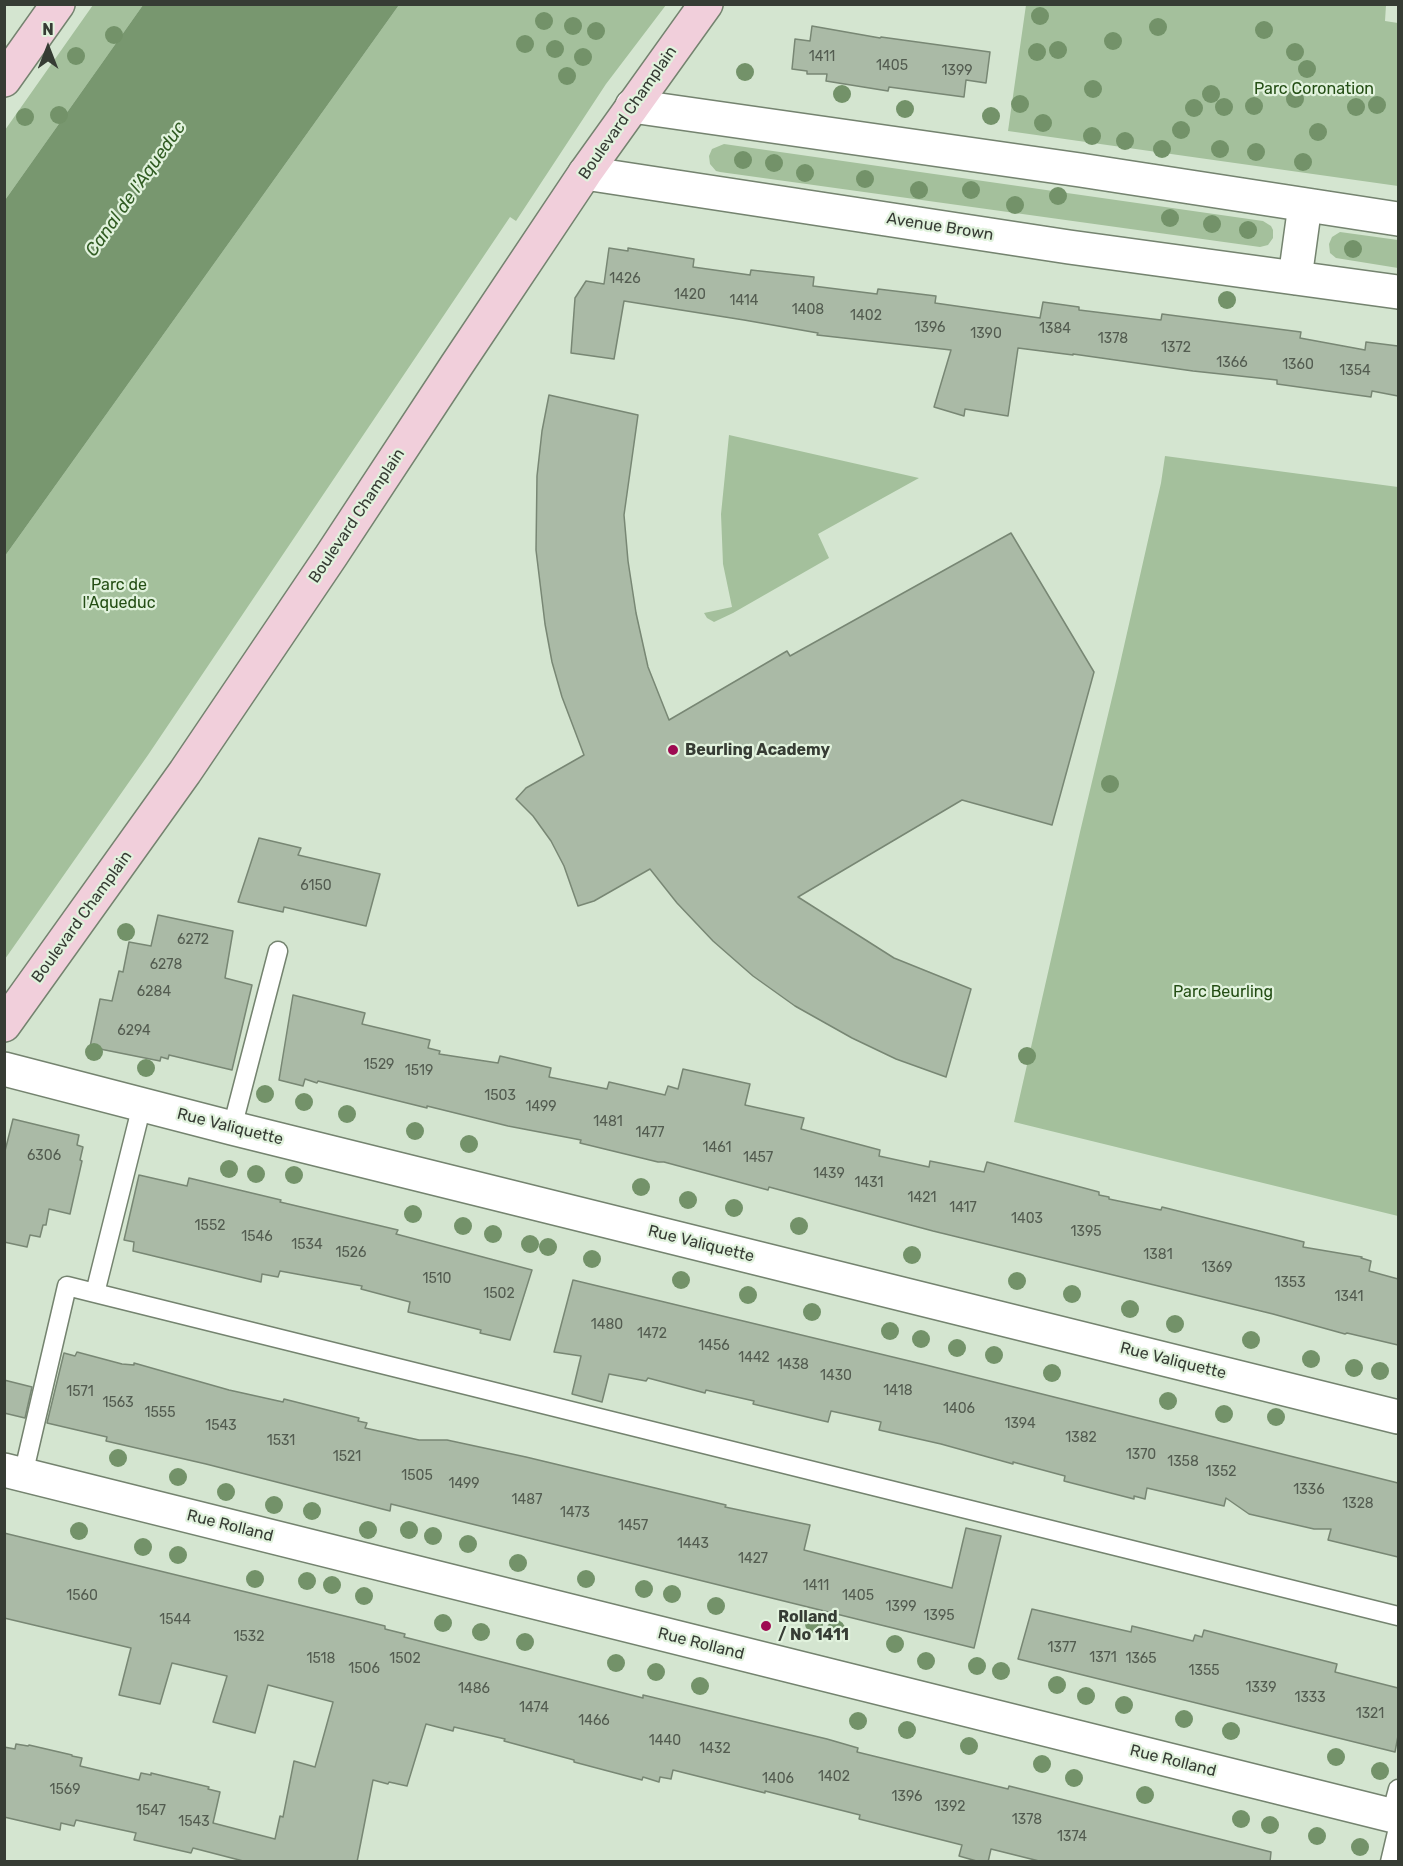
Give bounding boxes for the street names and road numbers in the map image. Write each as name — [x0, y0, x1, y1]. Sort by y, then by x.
street label: Boulevard Champlain — [575, 43, 681, 183]
street label: Avenue Brown — [885, 209, 995, 245]
street label: Boulevard Champlain — [305, 445, 409, 587]
street label: Boulevard Champlain — [28, 847, 136, 987]
street label: Rue Valiquette — [175, 1105, 285, 1149]
street label: Rue Valiquette — [646, 1222, 756, 1266]
street label: Rue Valiquette — [1118, 1339, 1228, 1383]
street label: Rue Rolland — [185, 1506, 275, 1546]
street label: Rue Rolland — [656, 1624, 746, 1664]
street label: Rue Rolland — [1128, 1741, 1218, 1781]

